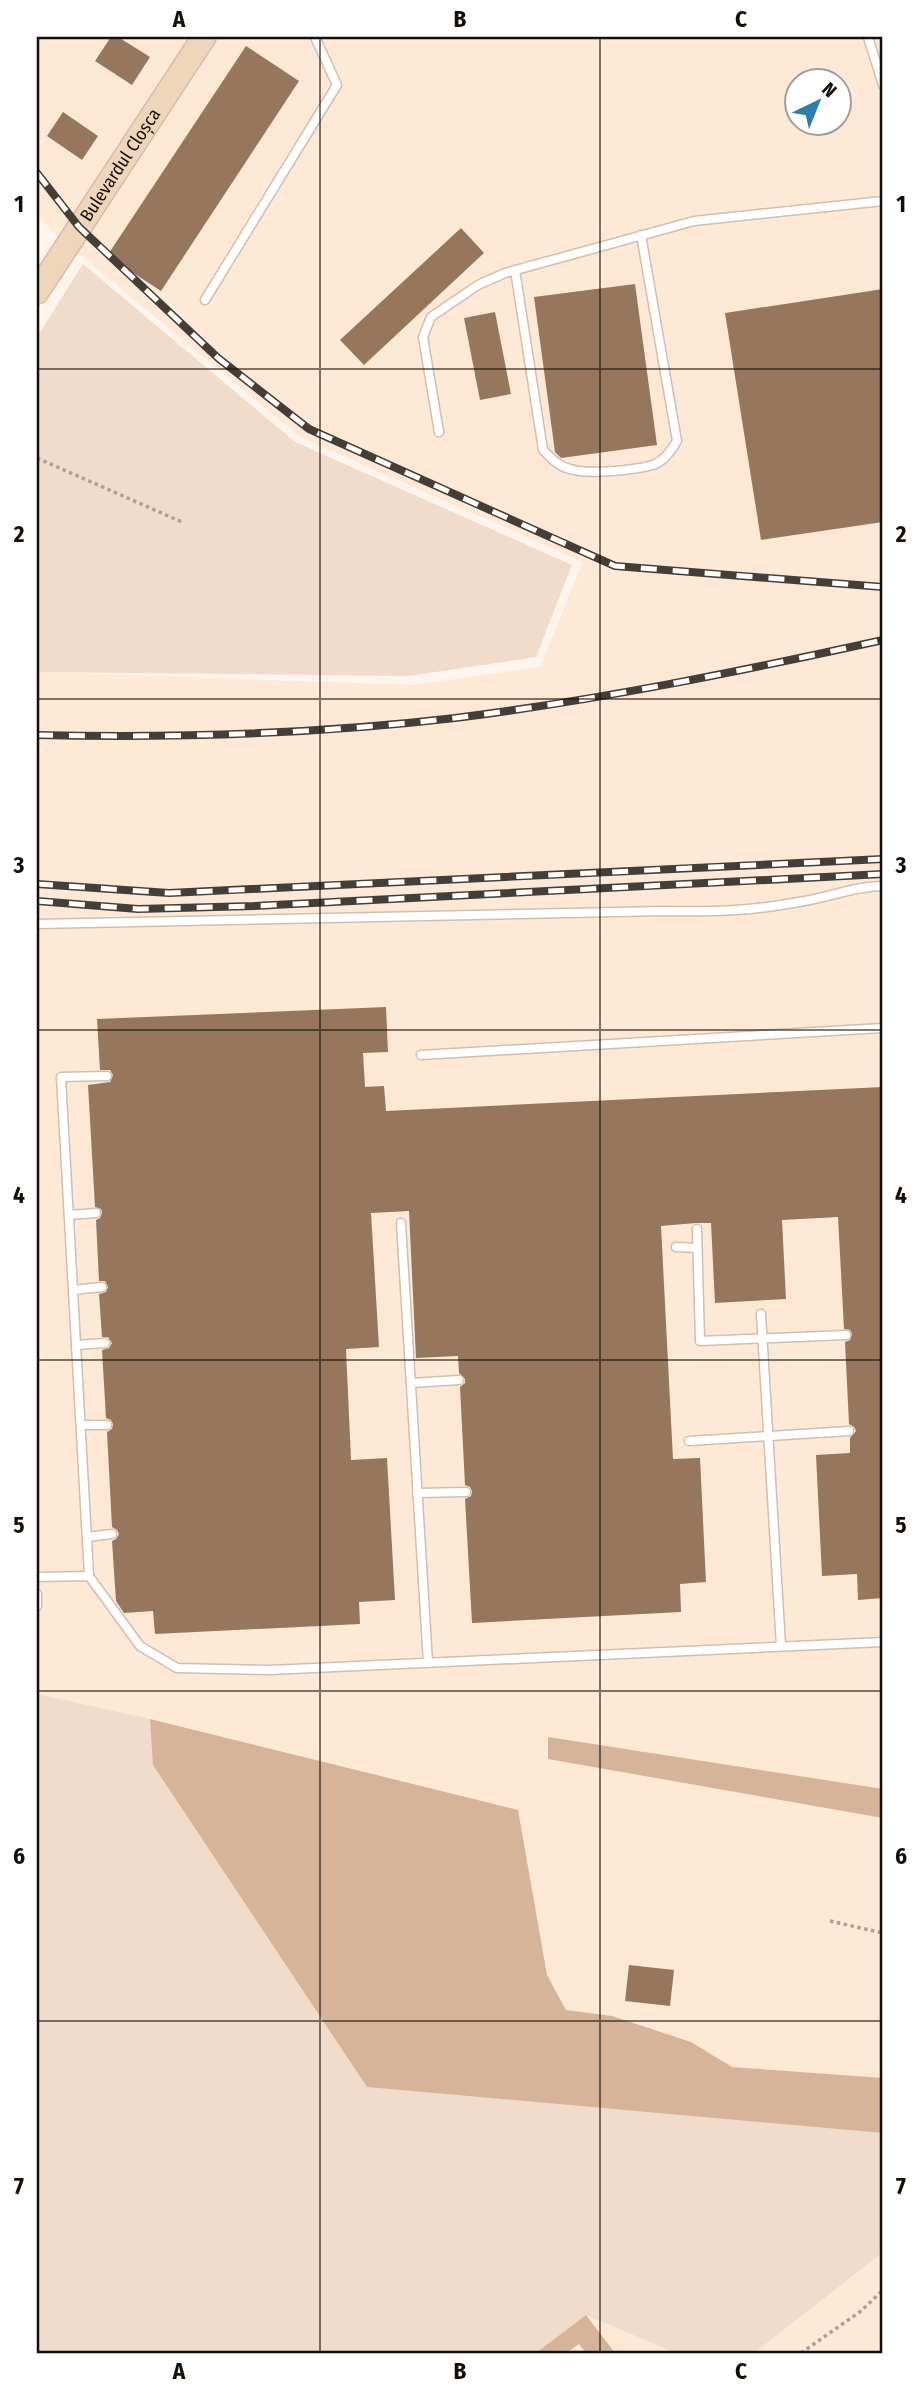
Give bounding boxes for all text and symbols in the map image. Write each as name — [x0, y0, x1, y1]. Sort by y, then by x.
text: A — [172, 5, 186, 33]
text: B — [454, 5, 467, 33]
text: C — [735, 5, 747, 33]
north arrow — [783, 66, 853, 136]
text: N — [817, 78, 841, 102]
street label: Bulevardul Cloșca — [75, 104, 165, 225]
text: 1 — [14, 190, 24, 218]
text: 1 — [896, 190, 906, 218]
text: 2 — [13, 520, 25, 548]
text: 2 — [895, 520, 907, 548]
text: 3 — [13, 851, 25, 879]
text: 3 — [895, 851, 907, 879]
text: 4 — [13, 1181, 25, 1209]
text: 4 — [895, 1181, 907, 1209]
text: 5 — [13, 1511, 25, 1539]
text: 5 — [895, 1511, 907, 1539]
text: 6 — [13, 1842, 25, 1870]
text: 6 — [895, 1842, 907, 1870]
text: 7 — [14, 2172, 24, 2200]
text: 7 — [896, 2172, 906, 2200]
text: A — [172, 2357, 186, 2385]
text: B — [454, 2357, 467, 2385]
text: C — [735, 2357, 747, 2385]

